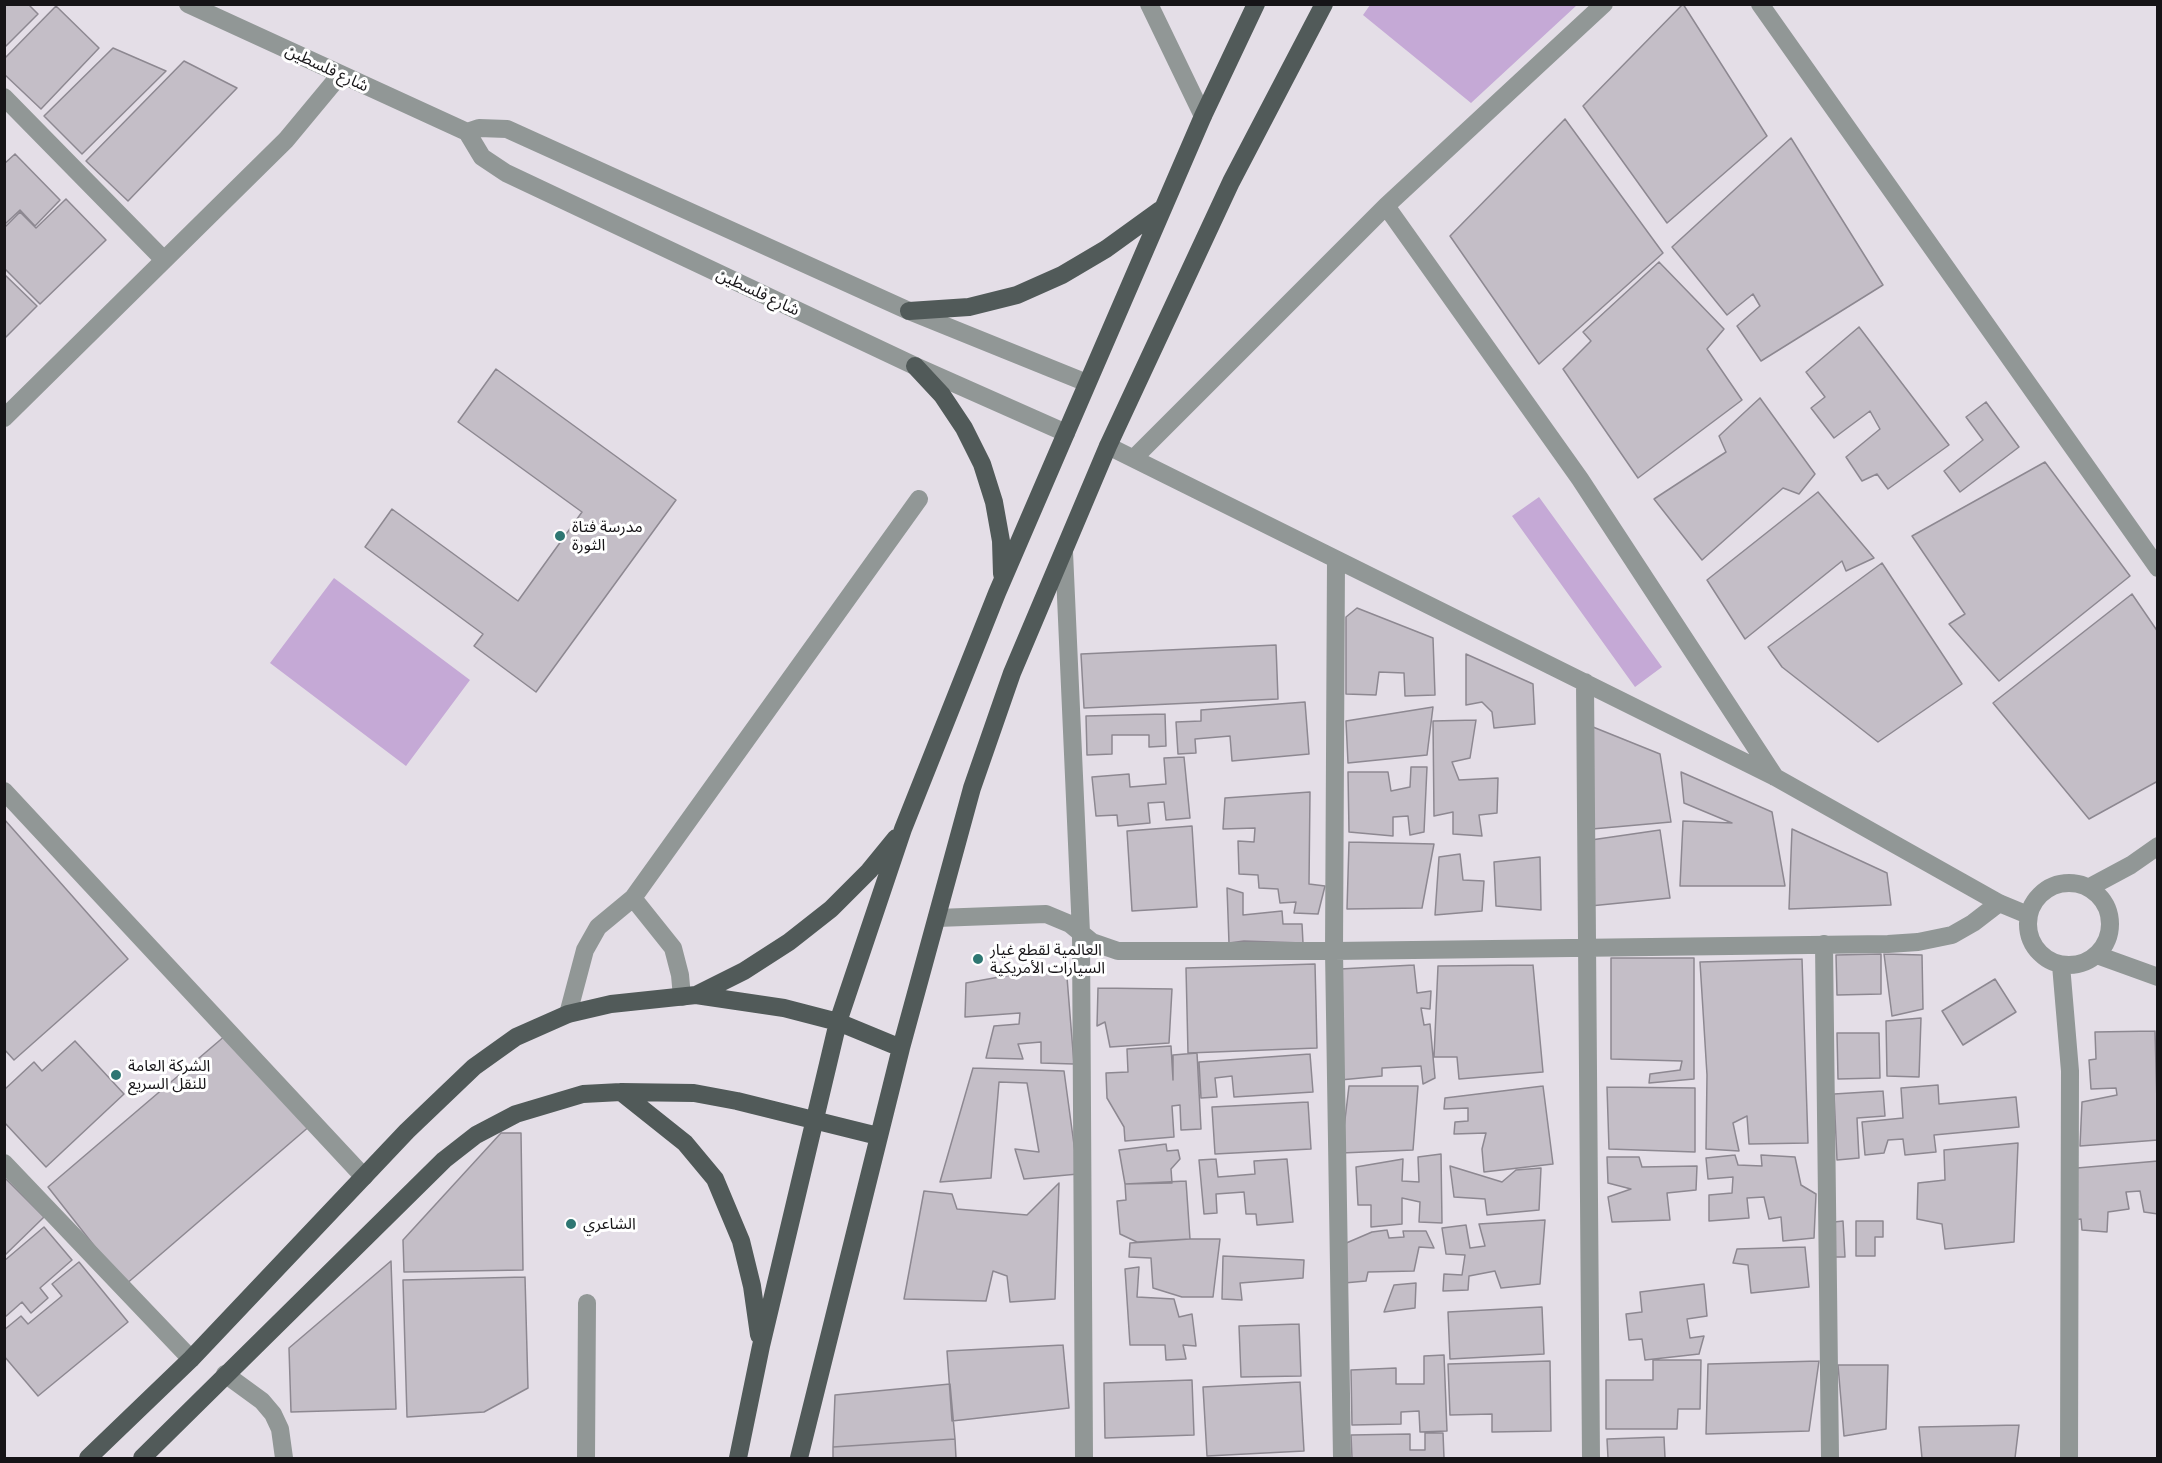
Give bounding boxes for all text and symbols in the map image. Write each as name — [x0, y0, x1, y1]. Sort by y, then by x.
street label: شارع فلسطين — [282, 40, 372, 96]
street label: شارع فلسطين — [713, 264, 803, 320]
place label: مدرسة فتاة الثورة — [572, 517, 643, 555]
marker: مدرسة فتاة الثورة — [553, 529, 567, 543]
place label: العالمية لقطع غيار السيارات الأمريكية — [990, 940, 1105, 978]
marker: العالمية لقطع غيار السيارات الأمريكية — [971, 952, 985, 966]
place label: الشركة العامة للنقل السريع — [128, 1056, 210, 1094]
marker: الشركة العامة للنقل السريع — [109, 1068, 123, 1082]
place label: الشاعري — [583, 1214, 636, 1234]
marker: الشاعري — [564, 1217, 578, 1231]

